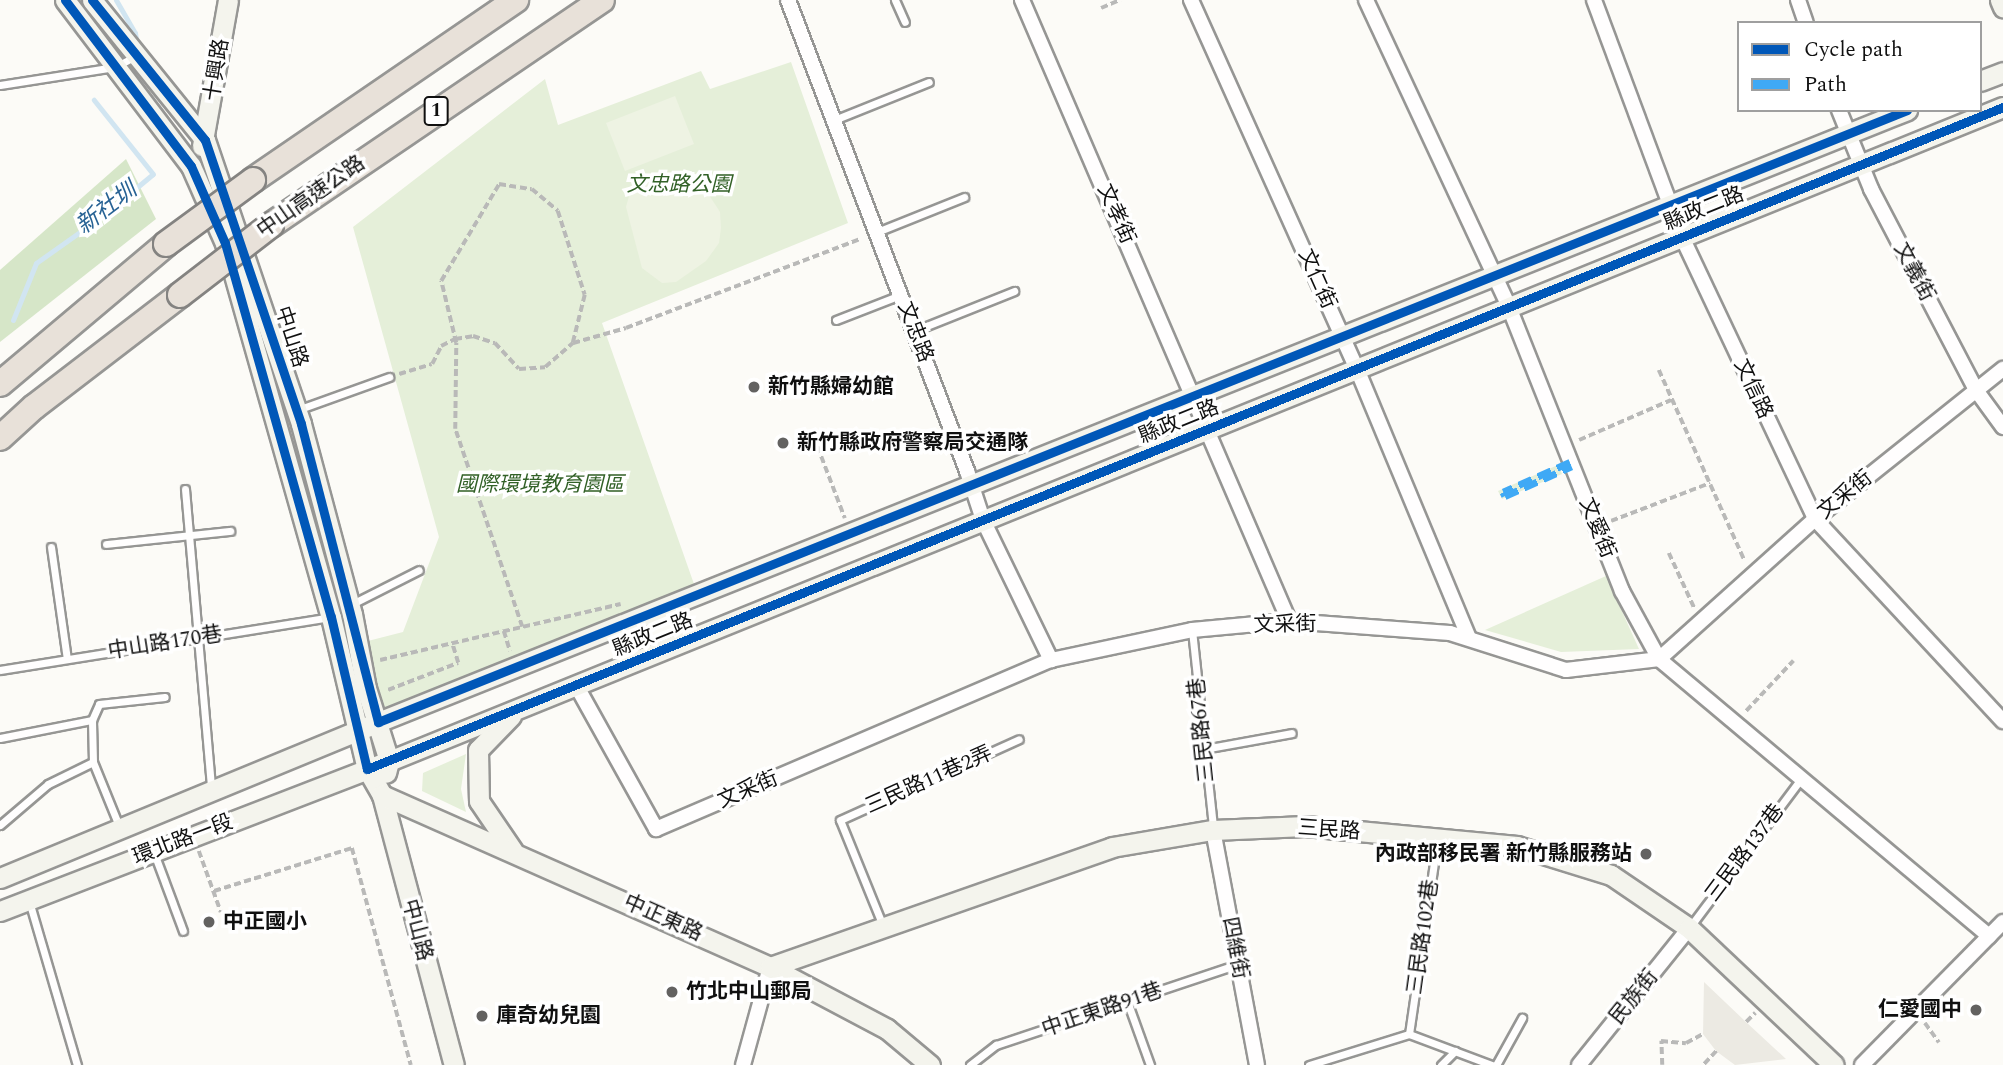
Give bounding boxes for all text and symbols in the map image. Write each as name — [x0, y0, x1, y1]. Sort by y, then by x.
legend — [1737, 21, 1982, 112]
text: Cycle path — [1804, 34, 1903, 66]
street label: 十興路 — [200, 37, 234, 103]
text: Path — [1804, 69, 1847, 101]
road number: 1 — [422, 96, 450, 127]
street label: 中山高速公路 — [252, 151, 370, 243]
park label: 文忠路公園 — [627, 172, 731, 198]
water label: 新社圳 — [71, 177, 143, 241]
street label: 文孝街 — [1092, 180, 1140, 248]
street label: 縣政二路 — [1660, 182, 1748, 236]
street label: 文義街 — [1888, 238, 1940, 306]
street label: 文仁街 — [1293, 245, 1341, 313]
street label: 文忠路 — [892, 298, 938, 366]
street label: 中山路 — [269, 303, 313, 371]
street label: 文信路 — [1728, 355, 1778, 423]
place label: 新竹縣婦幼館 — [768, 374, 894, 400]
marker: 新竹縣婦幼館 — [746, 379, 762, 395]
street label: 縣政二路 — [1135, 395, 1223, 449]
place label: 新竹縣政府警察局交通隊 — [797, 430, 1028, 456]
marker: 新竹縣政府警察局交通隊 — [775, 435, 791, 451]
street label: 文采街 — [1813, 465, 1877, 525]
park label: 國際環境教育園區 — [456, 472, 624, 498]
street label: 文愛街 — [1574, 494, 1620, 562]
street label: 縣政二路 — [609, 608, 697, 662]
street label: 文采街 — [1253, 612, 1317, 638]
street label: 中山路170巷 — [106, 622, 224, 664]
street label: 三民路67巷 — [1184, 676, 1220, 784]
street label: 三民路11巷2弄 — [862, 741, 996, 819]
street label: 文采街 — [714, 766, 782, 814]
street label: 三民路137巷 — [1700, 799, 1790, 907]
street label: 環北路一段 — [129, 809, 237, 871]
street label: 三民路 — [1297, 815, 1361, 845]
place label: 內政部移民署 新竹縣服務站 — [1375, 841, 1632, 867]
marker: 內政部移民署 新竹縣服務站 — [1638, 846, 1654, 862]
street label: 三民路102巷 — [1402, 878, 1444, 996]
street label: 中正東路 — [620, 889, 706, 947]
street label: 中山路 — [397, 896, 437, 964]
place label: 中正國小 — [223, 909, 307, 935]
marker: 中正國小 — [201, 914, 217, 930]
street label: 四維街 — [1217, 915, 1253, 981]
street label: 民族街 — [1604, 965, 1664, 1029]
street label: 中正東路91巷 — [1038, 978, 1166, 1042]
place label: 竹北中山郵局 — [686, 979, 812, 1005]
marker: 竹北中山郵局 — [664, 984, 680, 1000]
place label: 仁愛國中 — [1878, 997, 1962, 1023]
marker: 仁愛國中 — [1968, 1002, 1984, 1018]
place label: 庫奇幼兒園 — [496, 1003, 601, 1029]
marker: 庫奇幼兒園 — [474, 1008, 490, 1024]

